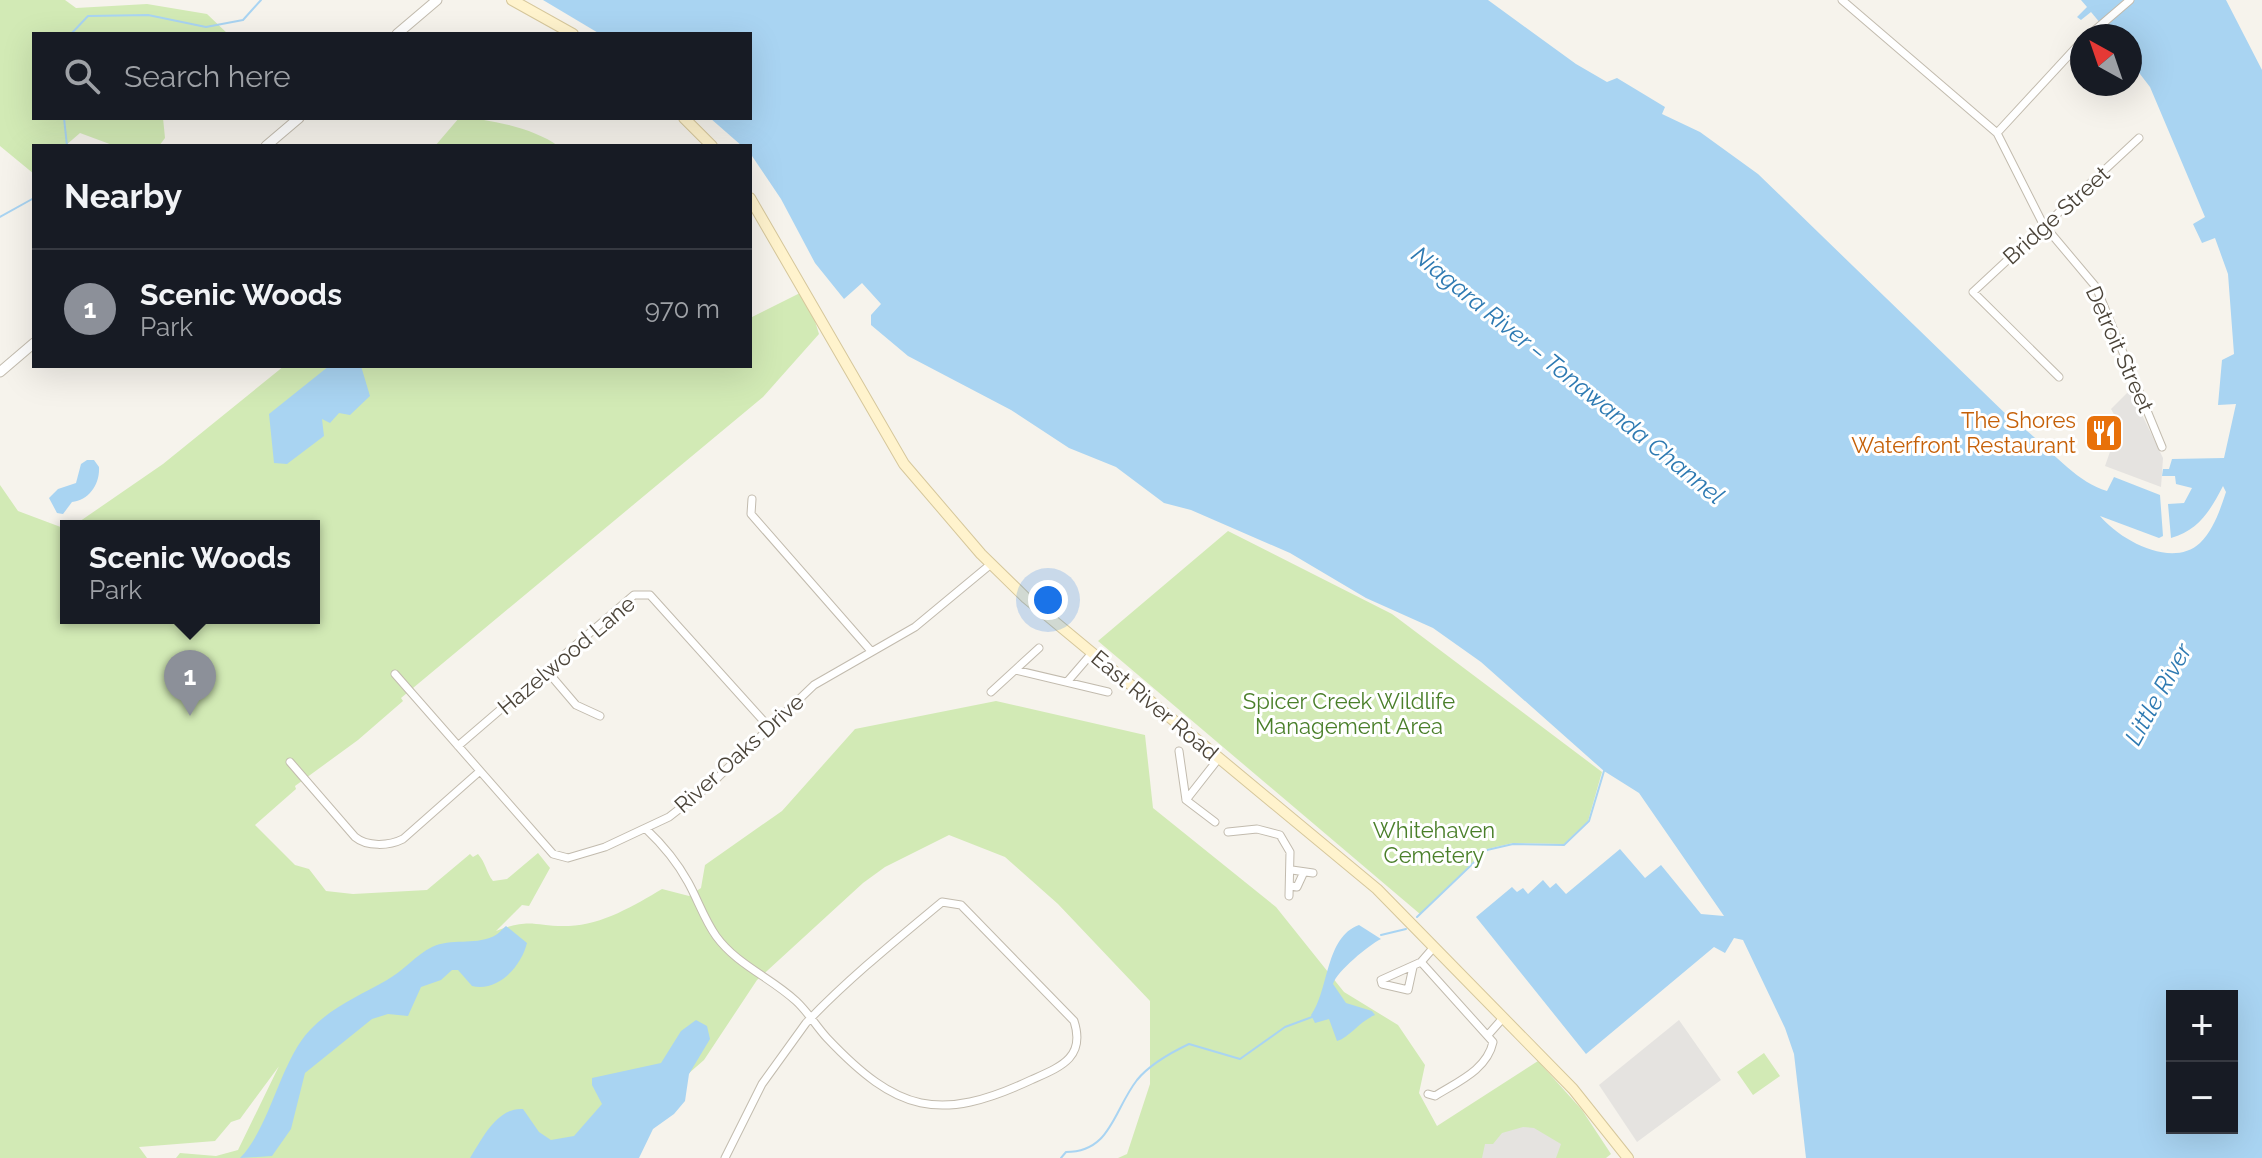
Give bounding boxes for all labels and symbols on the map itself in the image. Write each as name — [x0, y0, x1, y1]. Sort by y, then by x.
north arrow — [2070, 24, 2142, 96]
street label: Bridge Street — [1998, 160, 2115, 269]
water label: Niagara River – Tonawanda Channel — [1406, 240, 1730, 510]
street label: Detroit Street — [2081, 282, 2160, 417]
place label: The Shores Waterfront Restaurant — [1851, 407, 2077, 458]
restaurant icon: The Shores Waterfront Restaurant — [2083, 412, 2125, 454]
your location — [1028, 580, 1068, 620]
street label: Hazelwood Lane — [492, 590, 640, 720]
water label: Little River — [2118, 637, 2198, 750]
street label: East River Road — [1086, 644, 1224, 766]
pin: 1 — [164, 650, 216, 716]
street label: River Oaks Drive — [669, 688, 809, 818]
park label: Spicer Creek Wildlife Management Area — [1243, 688, 1455, 739]
park label: Whitehaven Cemetery — [1373, 817, 1495, 868]

